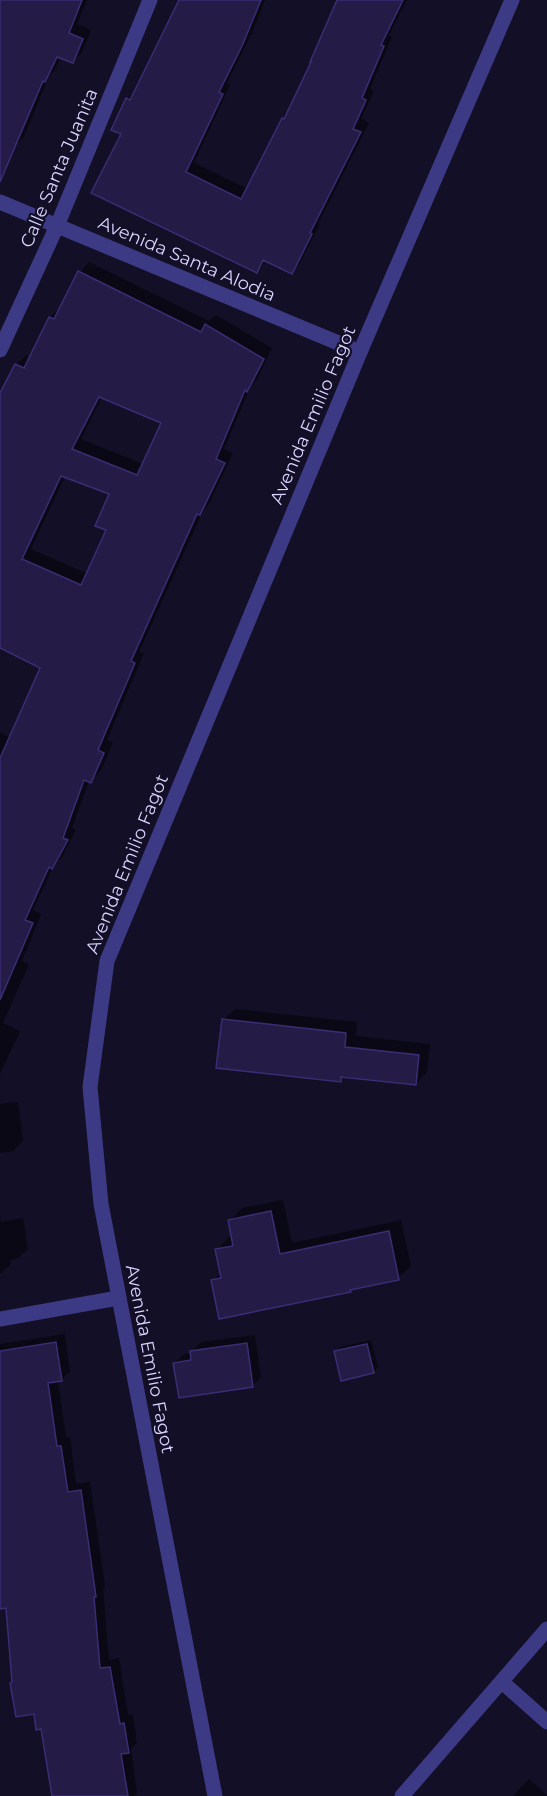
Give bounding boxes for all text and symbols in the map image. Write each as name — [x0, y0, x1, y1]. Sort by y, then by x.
street label: Calle Santa Juanita — [16, 85, 102, 251]
street label: Avenida Santa Alodia — [95, 212, 279, 306]
street label: Avenida Emilio Fagot — [265, 323, 361, 507]
street label: Avenida Emilio Fagot — [81, 771, 173, 957]
street label: Avenida Emilio Fagot — [121, 1263, 179, 1455]

